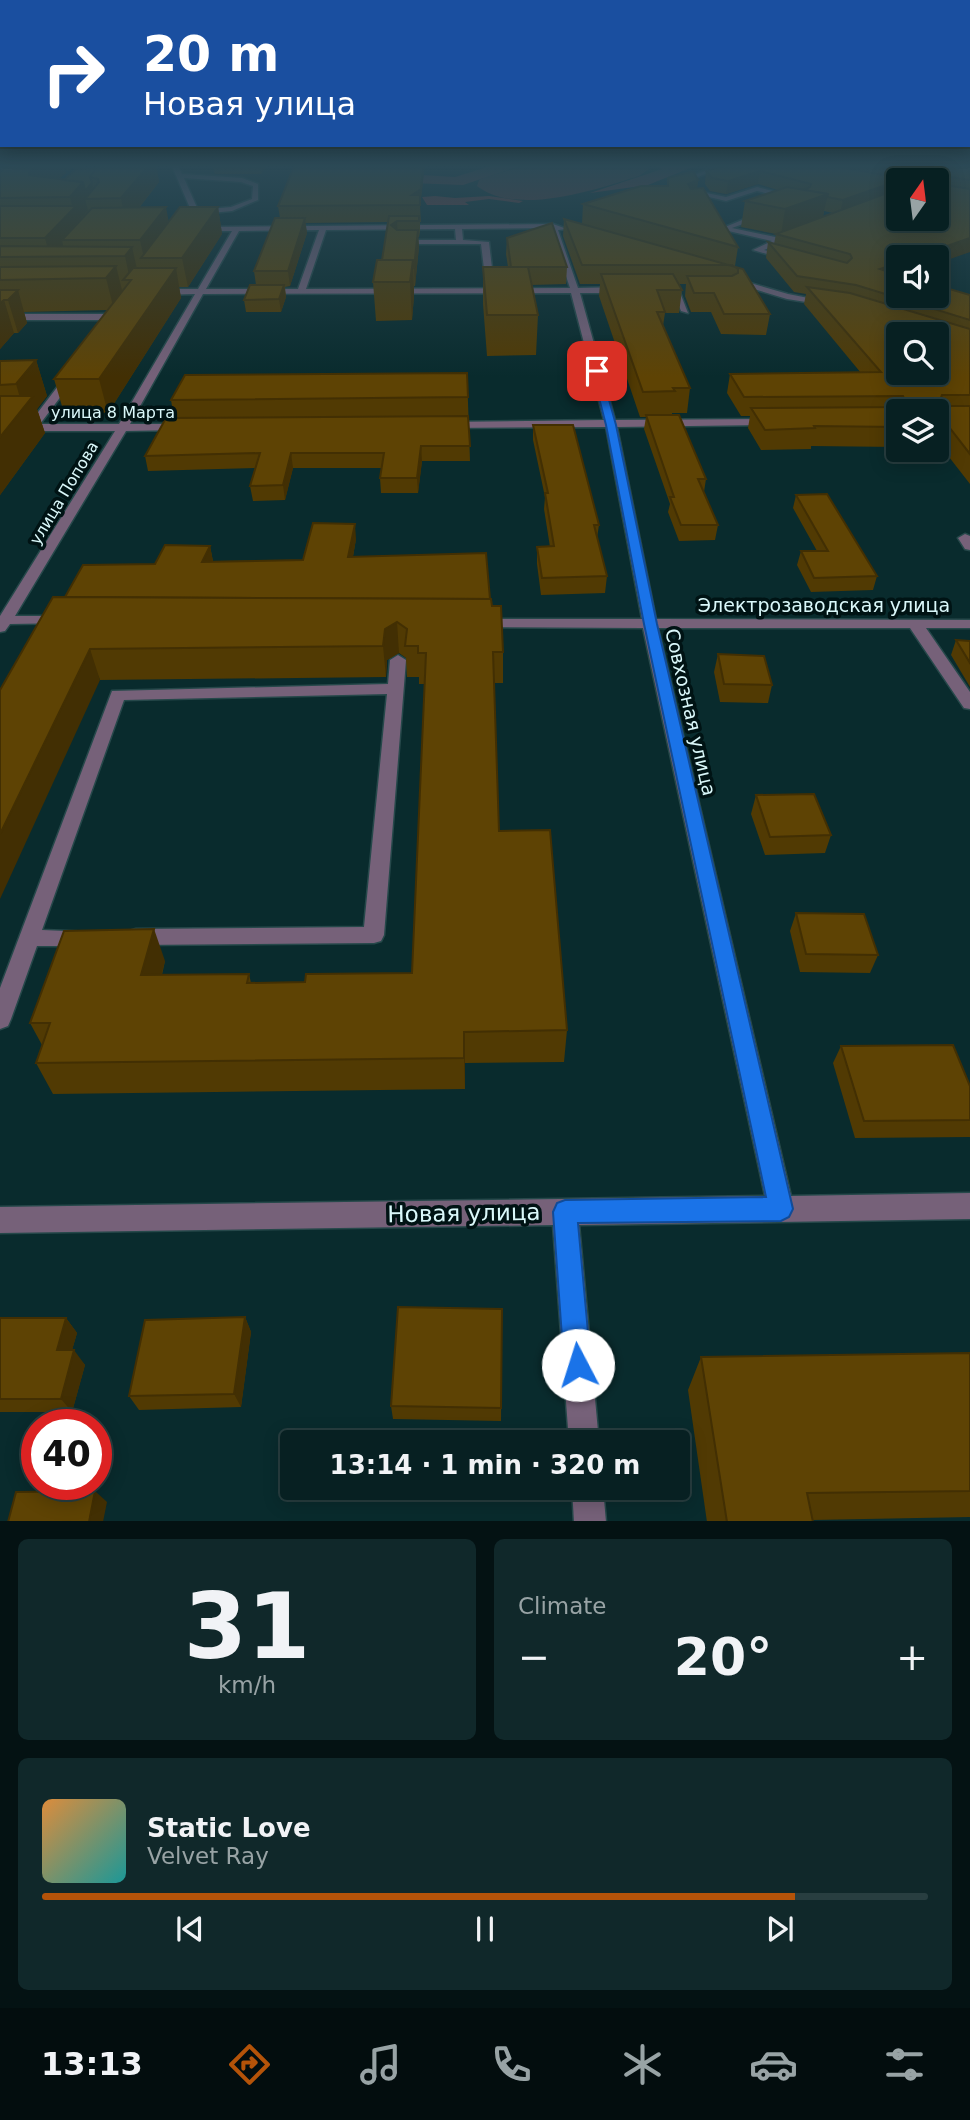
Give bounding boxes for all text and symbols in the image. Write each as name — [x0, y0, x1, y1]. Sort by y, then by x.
text: 20 m — [143, 26, 279, 83]
icon: right — [28, 28, 119, 119]
text: Новая улица — [143, 85, 356, 123]
north arrow — [886, 168, 948, 231]
map controls — [886, 168, 949, 462]
button: sound — [886, 245, 949, 308]
button: search — [886, 322, 949, 385]
pin — [567, 341, 627, 401]
icon: arrive — [578, 352, 616, 390]
button: layers — [886, 399, 949, 462]
street label: улица 8 Марта — [51, 403, 175, 422]
street label: улица Попова — [26, 438, 102, 548]
street label: Электрозаводская улица — [698, 594, 950, 616]
street label: Совхозная улица — [661, 626, 721, 798]
street label: Новая улица — [387, 1199, 541, 1227]
position arrow — [541, 1328, 615, 1402]
speed limit sign: 40 — [21, 1409, 112, 1500]
text: 13:14 · 1 min · 320 m — [330, 1450, 640, 1480]
text: 31 — [184, 1574, 310, 1679]
text: Climate — [518, 1593, 607, 1619]
text: 20° — [674, 1627, 772, 1687]
text: − — [518, 1635, 550, 1679]
text: + — [896, 1635, 928, 1679]
text: km/h — [218, 1672, 276, 1698]
text: Static Love — [147, 1813, 311, 1843]
text: Velvet Ray — [147, 1843, 269, 1869]
icon: previous — [171, 1910, 209, 1948]
icon: pause — [466, 1910, 504, 1948]
icon: next — [761, 1910, 799, 1948]
icon: directions — [225, 2040, 274, 2089]
icon: music — [356, 2040, 405, 2089]
icon: phone — [487, 2040, 536, 2089]
icon: climate — [618, 2040, 667, 2089]
icon: car — [749, 2040, 798, 2089]
icon: filters — [880, 2040, 929, 2089]
text: 13:13 — [41, 2045, 143, 2083]

